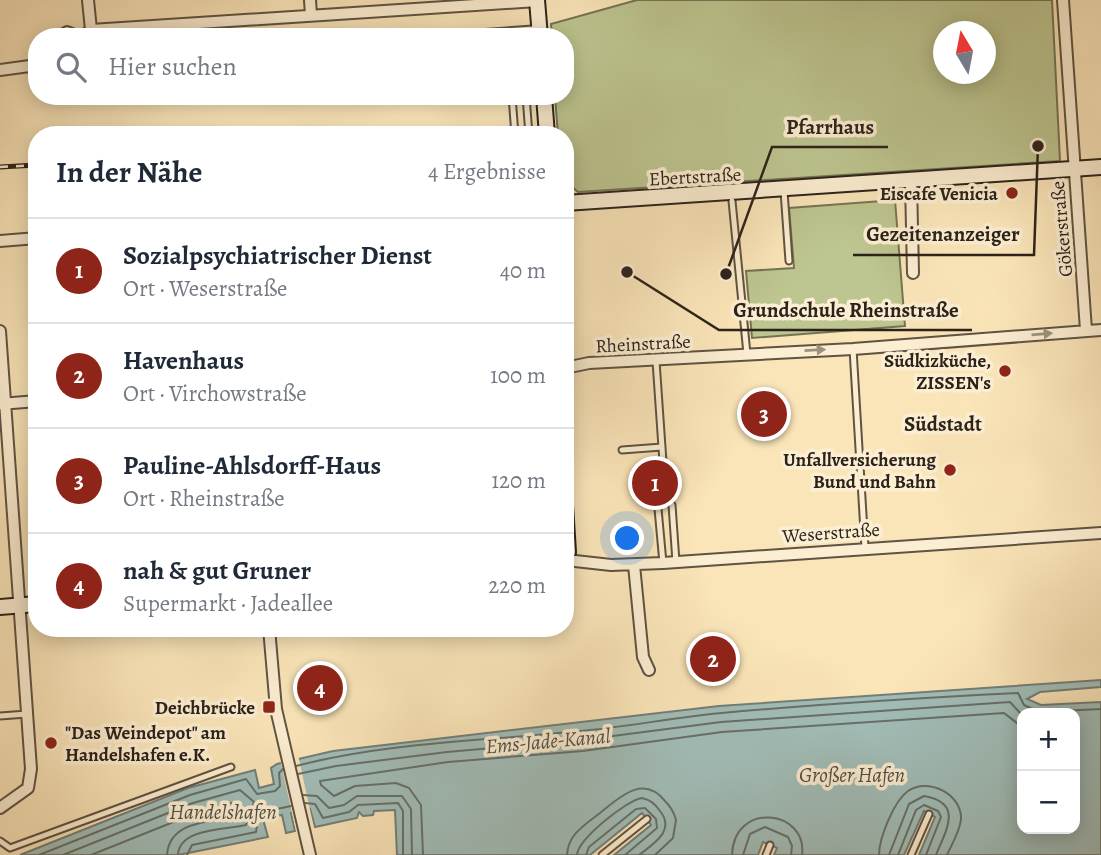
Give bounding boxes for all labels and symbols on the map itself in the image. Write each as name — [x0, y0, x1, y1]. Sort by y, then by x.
north arrow — [933, 21, 996, 84]
callout: Pfarrhaus — [772, 105, 888, 147]
text: Pfarrhaus — [786, 113, 874, 141]
street label: Ebertstraße — [648, 162, 742, 192]
street label: Gökerstraße — [1045, 180, 1079, 278]
place label: Eiscafe Venicia — [880, 181, 999, 207]
marker: Eiscafe Venicia — [1004, 185, 1020, 201]
callout: Gezeitenanzeiger — [853, 213, 1034, 255]
text: Gezeitenanzeiger — [866, 220, 1020, 248]
callout: Grundschule Rheinstraße — [719, 288, 972, 330]
text: Grundschule Rheinstraße — [733, 296, 959, 324]
one-way arrow — [1031, 328, 1053, 339]
street label: Rheinstraße — [595, 329, 691, 359]
one-way arrow — [804, 345, 826, 356]
place label: Südkizküche, ZISSEN's — [884, 348, 991, 396]
marker: Südkizküche, ZISSEN's — [997, 363, 1013, 379]
pin: 3 — [741, 388, 787, 440]
district label: Südstadt — [904, 410, 982, 438]
place label: Unfallversicherung Bund und Bahn — [783, 447, 936, 495]
pin: 1 — [632, 457, 678, 509]
marker: Unfallversicherung Bund und Bahn — [942, 462, 958, 478]
street label: Weserstraße — [780, 517, 881, 549]
your location — [610, 521, 644, 555]
pin: 2 — [690, 633, 736, 685]
pin: 4 — [297, 662, 343, 714]
place label: Deichbrücke — [155, 695, 255, 721]
marker: Deichbrücke — [261, 699, 277, 715]
place label: "Das Weindepot" am Handelshafen e.K. — [65, 720, 226, 768]
water label: Ems-Jade-Kanal — [484, 722, 612, 760]
marker: "Das Weindepot" am Handelshafen e.K. — [43, 735, 59, 751]
water label: Großer Hafen — [799, 761, 905, 789]
water label: Handelshafen — [169, 798, 277, 826]

